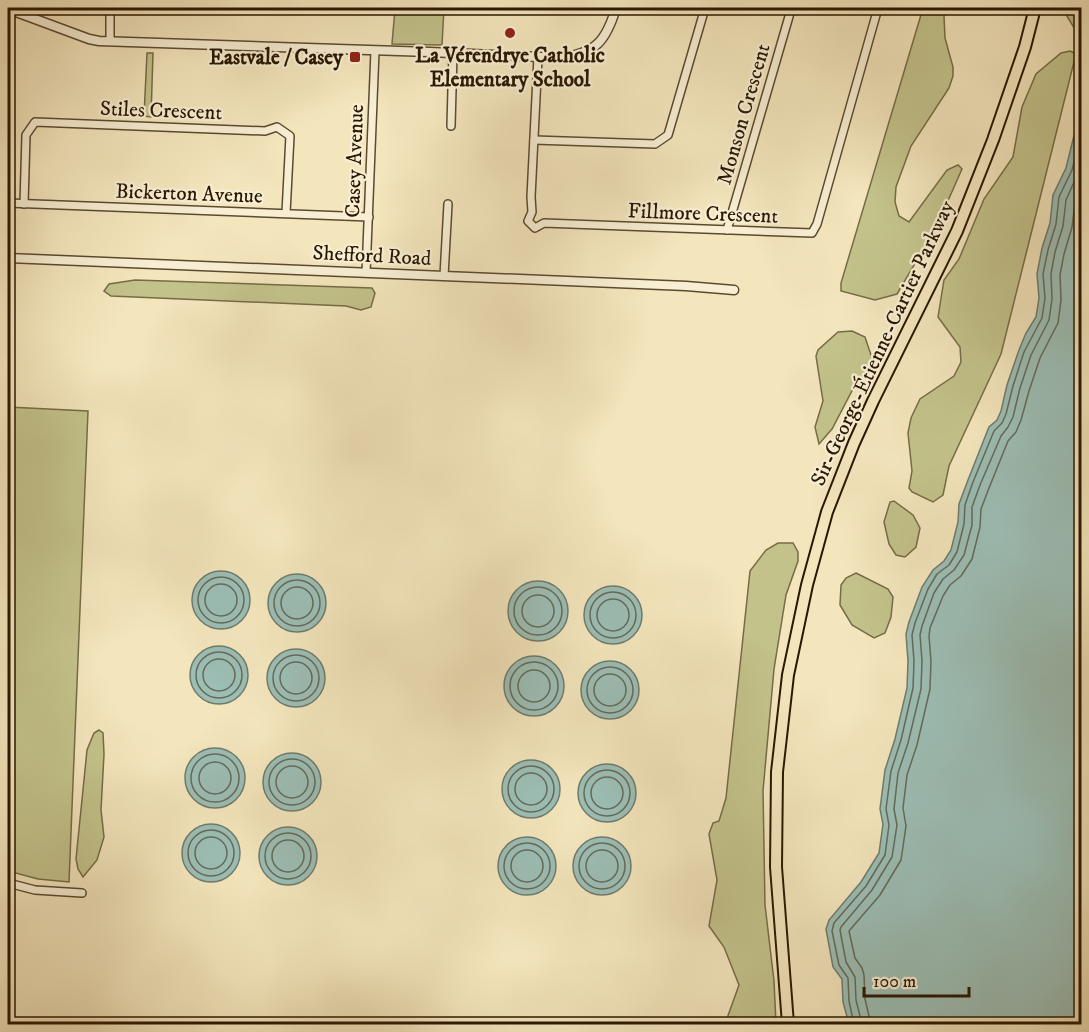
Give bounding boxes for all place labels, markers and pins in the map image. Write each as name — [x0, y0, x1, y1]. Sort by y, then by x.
marker: La Vérendrye Catholic Elementary School — [503, 26, 517, 40]
place label: La Vérendrye Catholic Elementary School — [415, 43, 605, 93]
place label: Eastvale / Casey — [209, 45, 344, 71]
marker: Eastvale / Casey — [348, 50, 362, 64]

